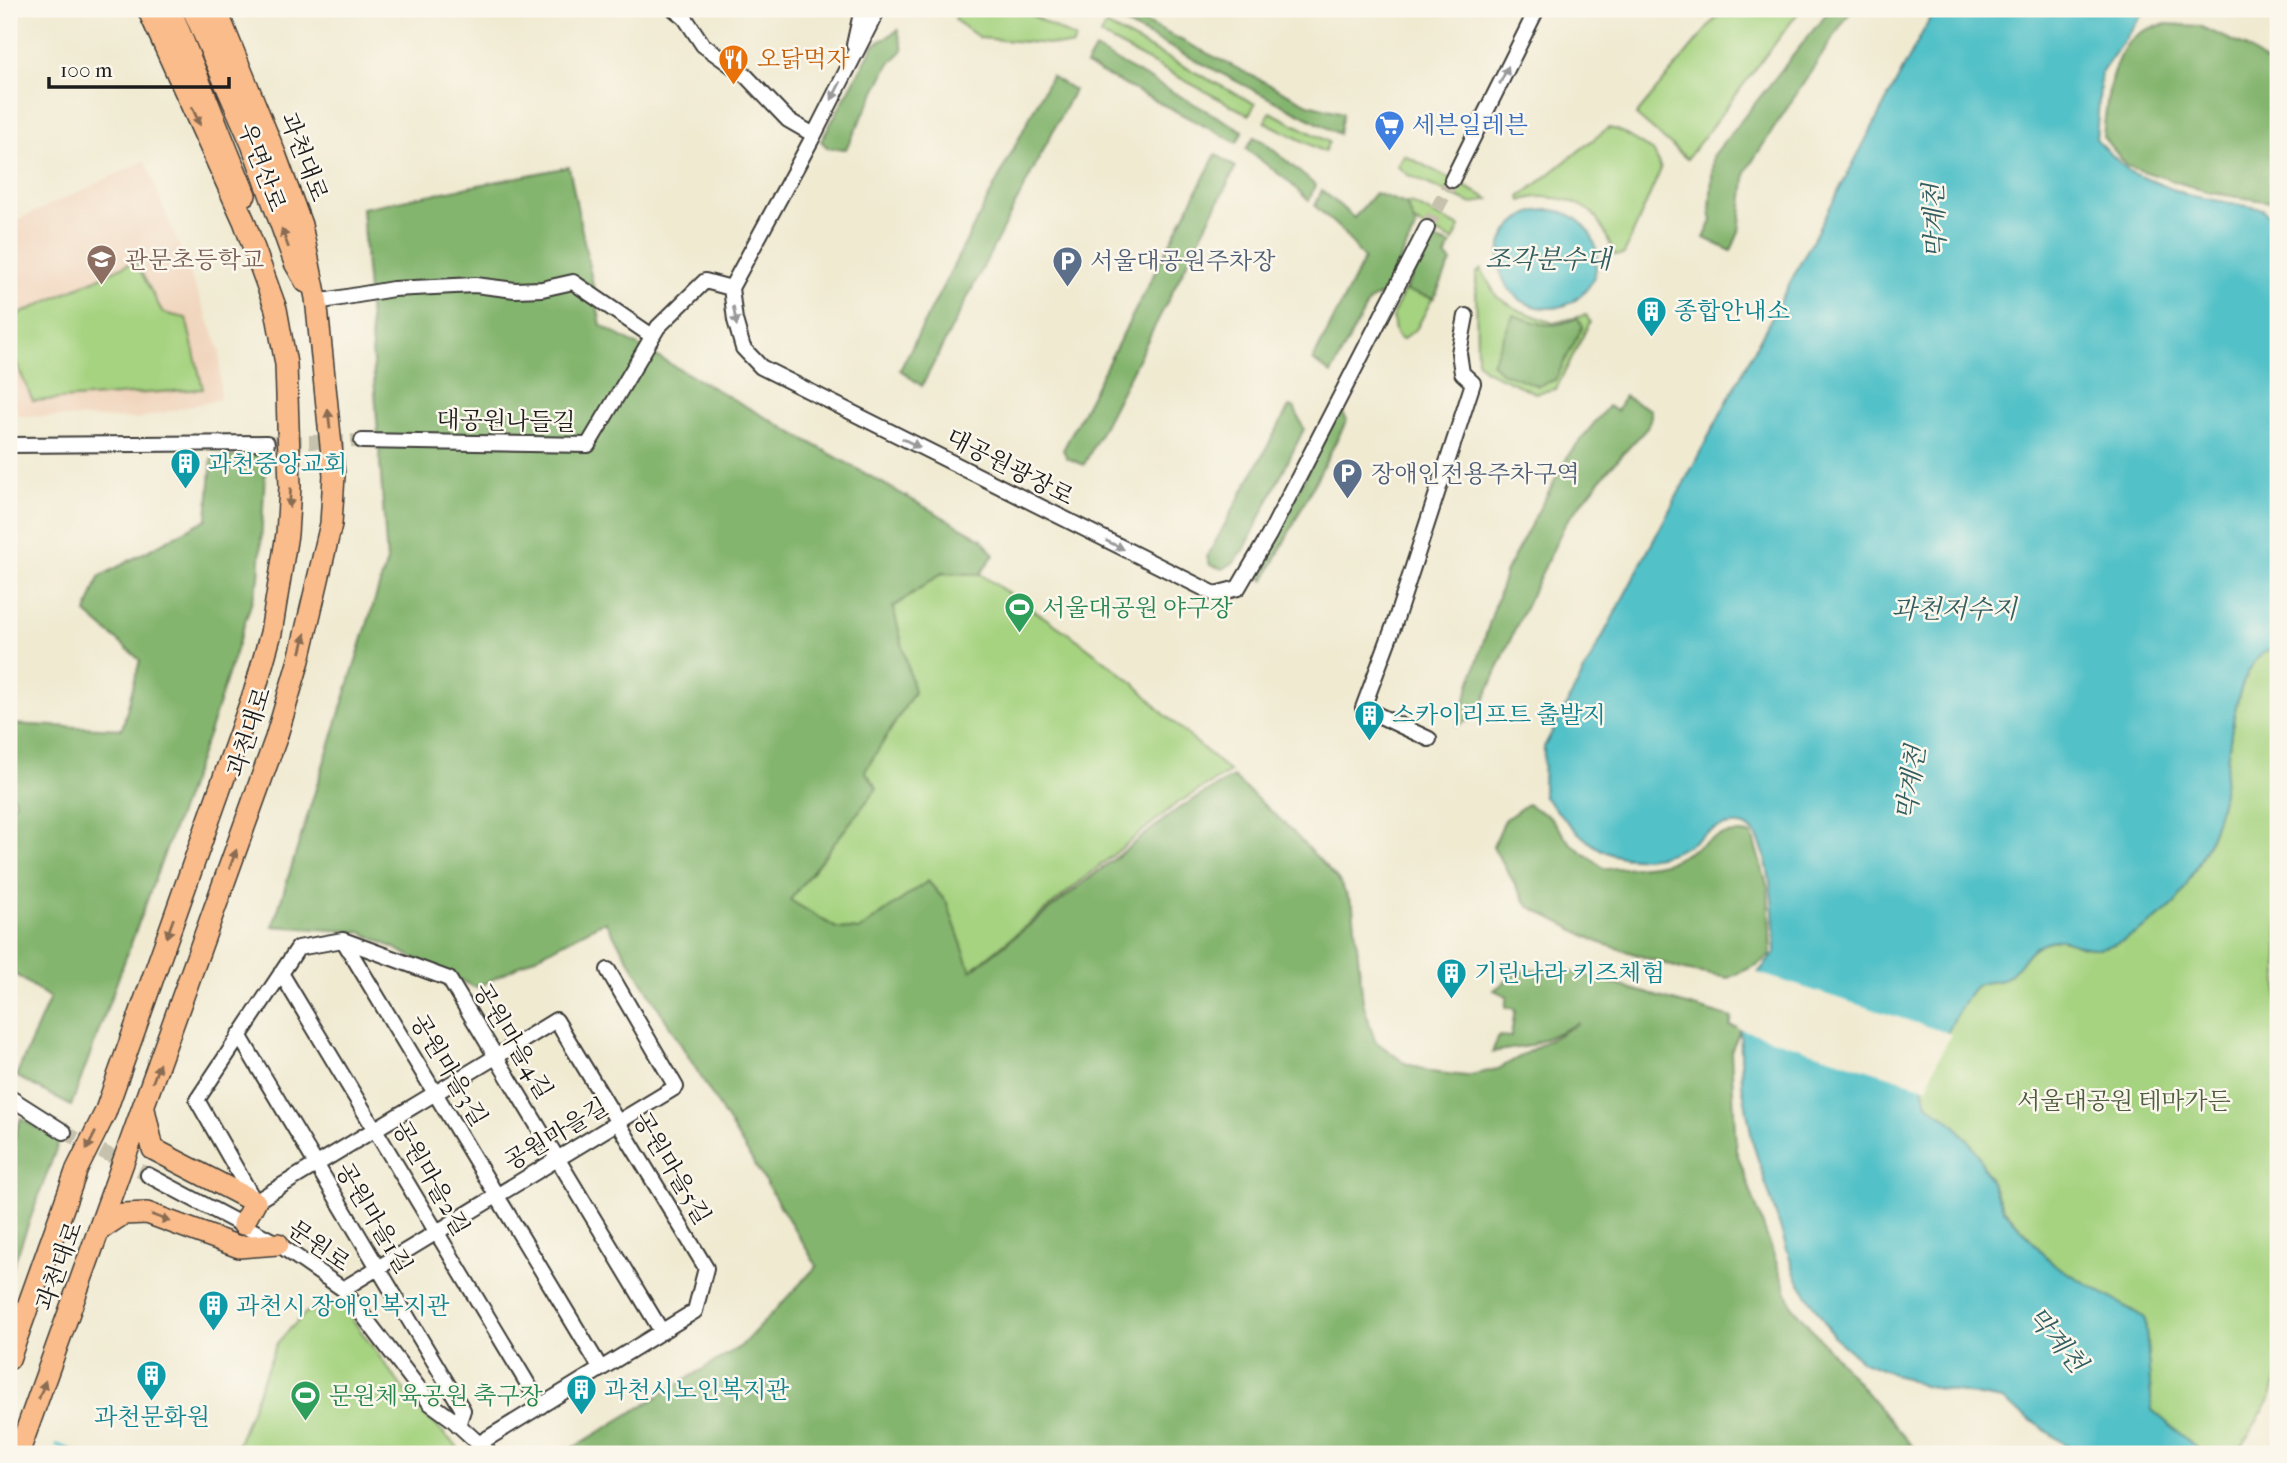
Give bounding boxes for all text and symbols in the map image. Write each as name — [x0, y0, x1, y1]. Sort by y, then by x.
restaurant icon: 오닭먹자 — [717, 42, 751, 86]
place label: 오닭먹자 — [757, 45, 850, 73]
scale bar — [49, 46, 229, 90]
text: 100 m — [60, 58, 113, 82]
one-way arrow — [1499, 65, 1510, 85]
one-way arrow — [831, 81, 842, 101]
one-way arrow — [190, 106, 201, 127]
supermarket icon: 세븐일레븐 — [1372, 108, 1406, 152]
street label: 과천대로 — [274, 109, 334, 205]
place label: 세븐일레븐 — [1412, 111, 1528, 139]
street label: 우면산로 — [232, 119, 292, 215]
water label: 막계천 — [1918, 181, 1952, 259]
one-way arrow — [280, 227, 291, 248]
school or university icon: 관문초등학교 — [85, 243, 119, 287]
parking icon: 서울대공원주차장 — [1050, 244, 1084, 288]
water label: 조각분수대 — [1485, 244, 1614, 275]
place label: 관문초등학교 — [125, 246, 264, 274]
place label: 서울대공원주차장 — [1090, 247, 1276, 275]
building icon: 종합안내소 — [1634, 294, 1668, 338]
place label: 종합안내소 — [1674, 297, 1790, 325]
one-way arrow — [730, 305, 741, 327]
street label: 대공원나들길 — [436, 406, 576, 436]
one-way arrow — [323, 408, 334, 430]
street label: 대공원광장로 — [942, 423, 1078, 511]
one-way arrow — [901, 437, 921, 448]
building icon: 과천중앙교회 — [168, 447, 202, 491]
place label: 과천중앙교회 — [208, 450, 347, 478]
parking icon: 장애인전용주차구역 — [1331, 457, 1365, 501]
place label: 장애인전용주차구역 — [1371, 460, 1580, 488]
one-way arrow — [284, 488, 295, 510]
one-way arrow — [1105, 539, 1125, 550]
sports icon: 서울대공원 야구장 — [1002, 591, 1036, 635]
place label: 서울대공원 야구장 — [1042, 594, 1233, 622]
water label: 과천저수지 — [1891, 594, 2019, 625]
one-way arrow — [298, 632, 309, 654]
street label: 과천대로 — [221, 684, 277, 780]
building icon: 스카이리프트 출발지 — [1352, 698, 1386, 742]
place label: 스카이리프트 출발지 — [1392, 701, 1606, 729]
water label: 막계천 — [1890, 742, 1932, 822]
one-way arrow — [228, 849, 239, 870]
one-way arrow — [165, 918, 176, 939]
building icon: 기린나라 키즈체험 — [1434, 956, 1468, 1000]
place label: 기린나라 키즈체험 — [1474, 959, 1665, 987]
street label: 공원마을4길 — [467, 978, 559, 1104]
street label: 공원마을3길 — [405, 1009, 493, 1131]
one-way arrow — [151, 1063, 162, 1084]
park label: 서울대공원 테마가든 — [2017, 1087, 2231, 1115]
street label: 공원마을길 — [499, 1092, 613, 1176]
street label: 공원마을5길 — [627, 1107, 717, 1229]
street label: 공원마을2길 — [387, 1115, 475, 1241]
one-way arrow — [85, 1131, 96, 1151]
street label: 공원마을1길 — [330, 1157, 418, 1279]
one-way arrow — [151, 1213, 172, 1224]
street label: 문원로 — [282, 1215, 356, 1277]
street label: 과천대로 — [30, 1218, 88, 1314]
building icon: 과천시 장애인복지관 — [196, 1289, 230, 1333]
place label: 과천시 장애인복지관 — [236, 1292, 450, 1320]
water label: 막계천 — [2021, 1301, 2094, 1380]
building icon: 과천문화원 — [135, 1358, 169, 1402]
building icon: 과천시노인복지관 — [564, 1373, 598, 1417]
place label: 과천시노인복지관 — [604, 1376, 789, 1404]
sports icon: 문원체육공원 축구장 — [289, 1379, 323, 1423]
one-way arrow — [37, 1380, 48, 1401]
place label: 문원체육공원 축구장 — [329, 1382, 544, 1410]
place label: 과천문화원 — [94, 1403, 210, 1431]

